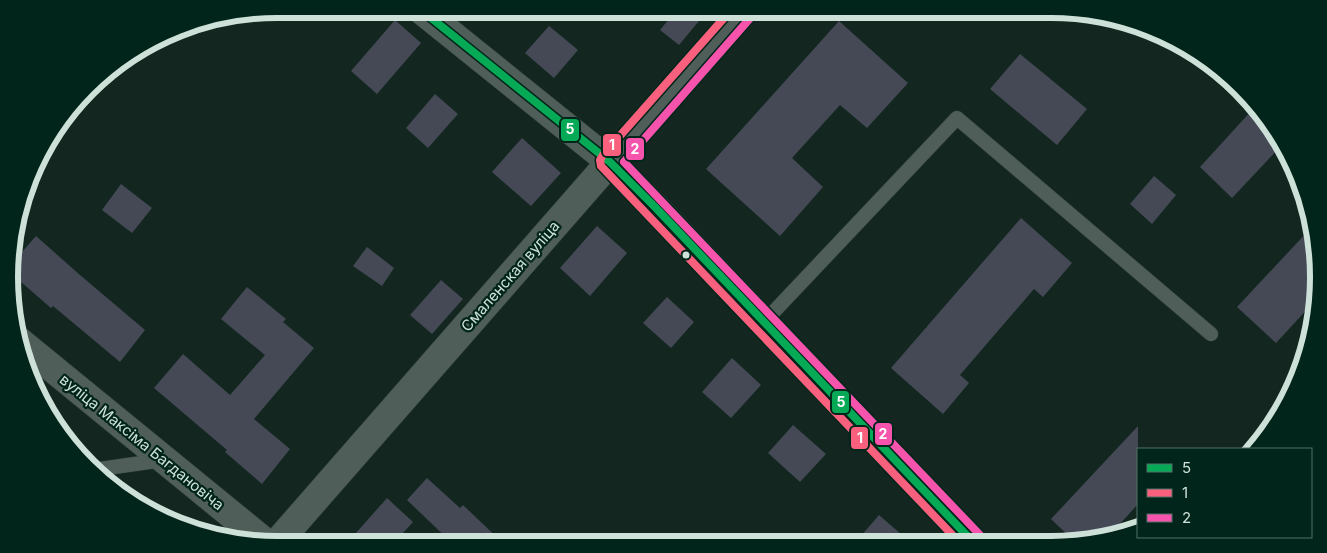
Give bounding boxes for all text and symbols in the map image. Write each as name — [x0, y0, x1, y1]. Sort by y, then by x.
line badge: 5 — [560, 118, 580, 142]
text: 5 — [566, 120, 575, 137]
line badge: 1 — [602, 133, 622, 157]
text: 1 — [609, 136, 615, 153]
line badge: 2 — [625, 137, 645, 161]
text: 2 — [631, 140, 640, 157]
street label: Смаленская вуліца — [457, 217, 563, 335]
unlabelled marker — [681, 250, 691, 260]
street label: вуліца Максіма Багдановіча — [56, 370, 228, 514]
line badge: 5 — [831, 390, 850, 414]
text: 5 — [837, 393, 846, 410]
line badge: 2 — [874, 422, 893, 446]
text: 2 — [879, 425, 888, 442]
line badge: 1 — [850, 426, 869, 450]
text: 1 — [857, 429, 863, 446]
legend — [1137, 448, 1312, 538]
text: 5 — [1182, 458, 1191, 477]
text: 1 — [1182, 483, 1188, 502]
text: 2 — [1182, 508, 1191, 527]

